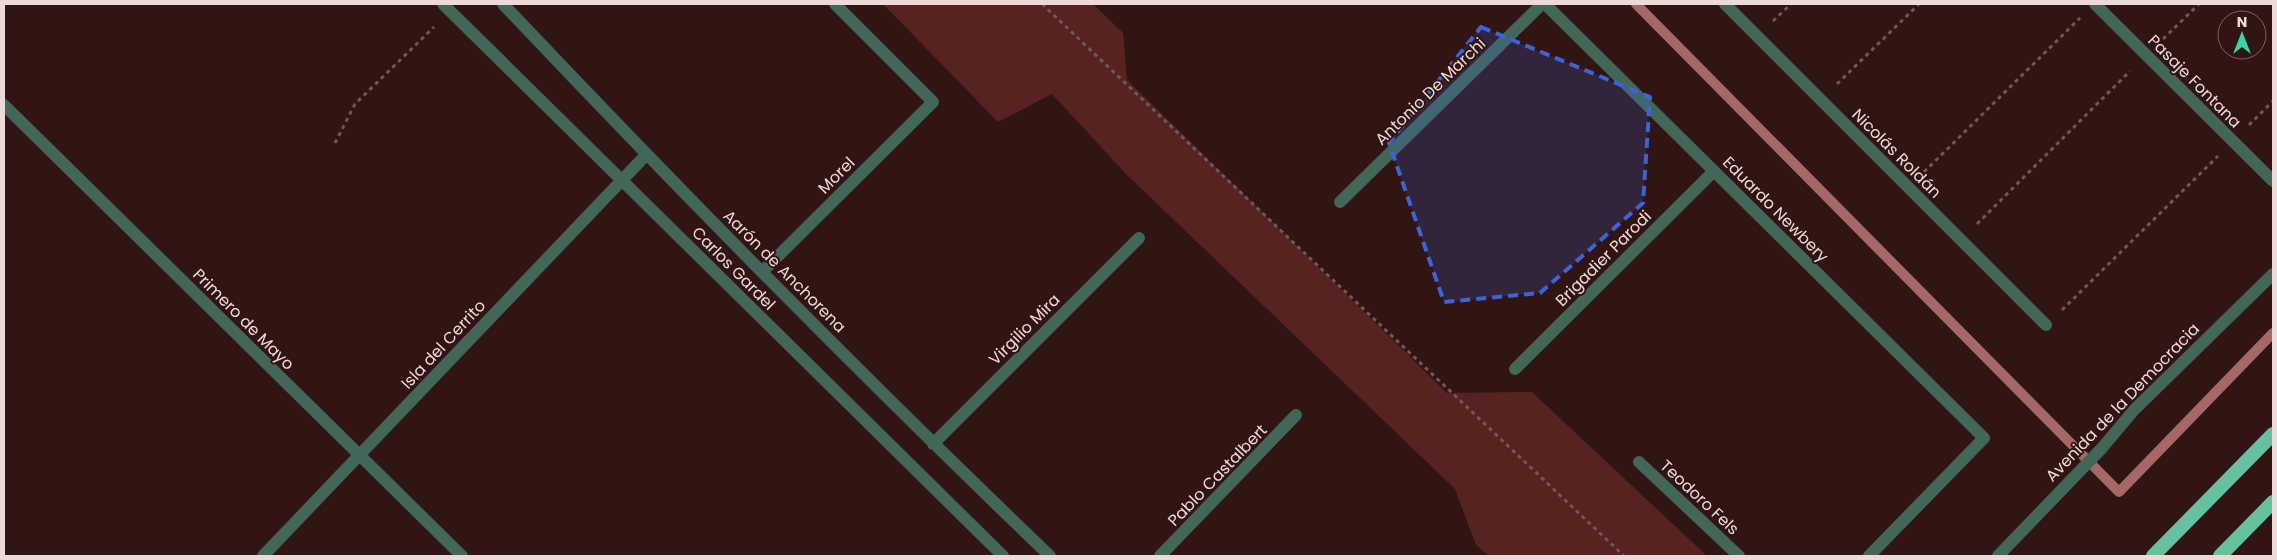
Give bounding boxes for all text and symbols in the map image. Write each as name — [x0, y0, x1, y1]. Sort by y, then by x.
north arrow — [2217, 10, 2267, 60]
text: N — [2237, 12, 2247, 32]
street label: Pasaje Fontana — [2143, 30, 2246, 133]
street label: Antonio De Marchi — [1370, 32, 1491, 150]
street label: Nicolás Roldán — [1847, 103, 1947, 203]
street label: Eduardo Newbery — [1718, 151, 1834, 267]
street label: Morel — [813, 152, 860, 199]
street label: Aarón de Anchorena — [718, 205, 851, 338]
street label: Brigadier Parodi — [1550, 205, 1656, 311]
street label: Carlos Gardel — [687, 221, 781, 315]
street label: Primero de Mayo — [188, 264, 299, 375]
street label: Virgilio Mira — [984, 289, 1065, 370]
street label: Isla del Cerrito — [396, 295, 491, 394]
street label: Avenida de la Democracia — [2040, 318, 2205, 487]
street label: Pablo Castalbert — [1163, 419, 1272, 532]
street label: Teodoro Fels — [1655, 455, 1744, 540]

